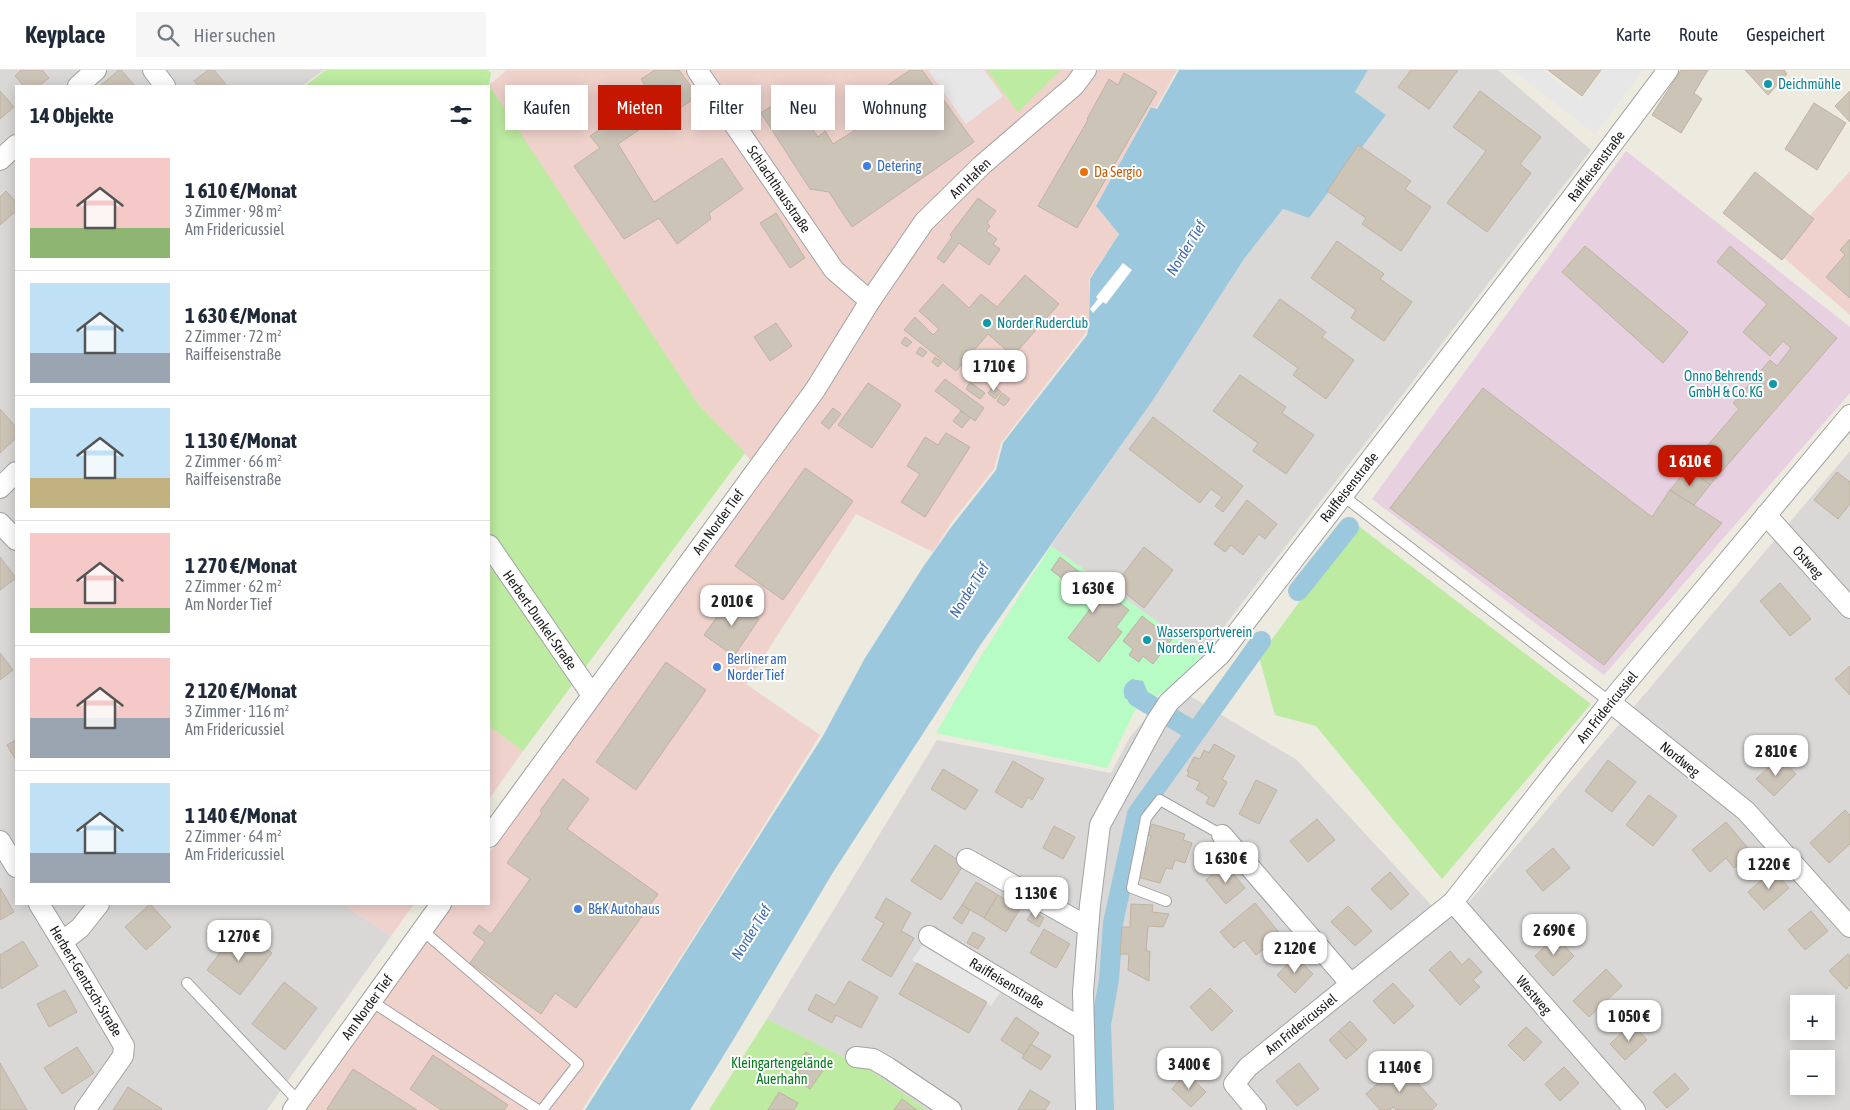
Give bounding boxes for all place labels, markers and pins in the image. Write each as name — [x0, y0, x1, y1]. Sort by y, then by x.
place label: Deichmühle — [1778, 76, 1841, 92]
marker: Deichmühle — [1762, 78, 1774, 90]
place label: Detering — [877, 158, 922, 174]
marker: Detering — [861, 160, 873, 172]
place label: Da Sergio — [1094, 164, 1142, 180]
marker: Da Sergio — [1078, 166, 1090, 178]
place label: Norder Ruderclub — [997, 315, 1089, 331]
marker: Norder Ruderclub — [981, 317, 993, 329]
pin: 1 710 € — [948, 350, 1040, 392]
place label: Onno Behrends GmbH & Co. KG — [1684, 368, 1763, 400]
marker: Onno Behrends GmbH & Co. KG — [1767, 378, 1779, 390]
pin: 1 610 € — [1644, 444, 1736, 487]
pin: 1 630 € — [1047, 572, 1139, 614]
pin: 2 010 € — [686, 584, 778, 627]
place label: Wassersportverein Norden e.V. — [1157, 624, 1252, 656]
marker: Wassersportverein Norden e.V. — [1141, 634, 1153, 646]
place label: Berliner am Norder Tief — [727, 651, 787, 683]
marker: Berliner am Norder Tief — [711, 661, 723, 673]
pin: 2 810 € — [1730, 734, 1822, 777]
pin: 1 630 € — [1180, 842, 1272, 884]
pin: 1 220 € — [1723, 848, 1815, 890]
pin: 1 130 € — [990, 876, 1082, 919]
place label: B&K Autohaus — [588, 901, 660, 917]
marker: B&K Autohaus — [572, 903, 584, 915]
pin: 2 690 € — [1508, 914, 1600, 956]
pin: 1 270 € — [193, 920, 285, 962]
pin: 2 120 € — [1249, 932, 1341, 974]
pin: 1 050 € — [1583, 1000, 1675, 1042]
pin: 3 400 € — [1143, 1048, 1235, 1090]
pin: 1 140 € — [1354, 1050, 1446, 1093]

